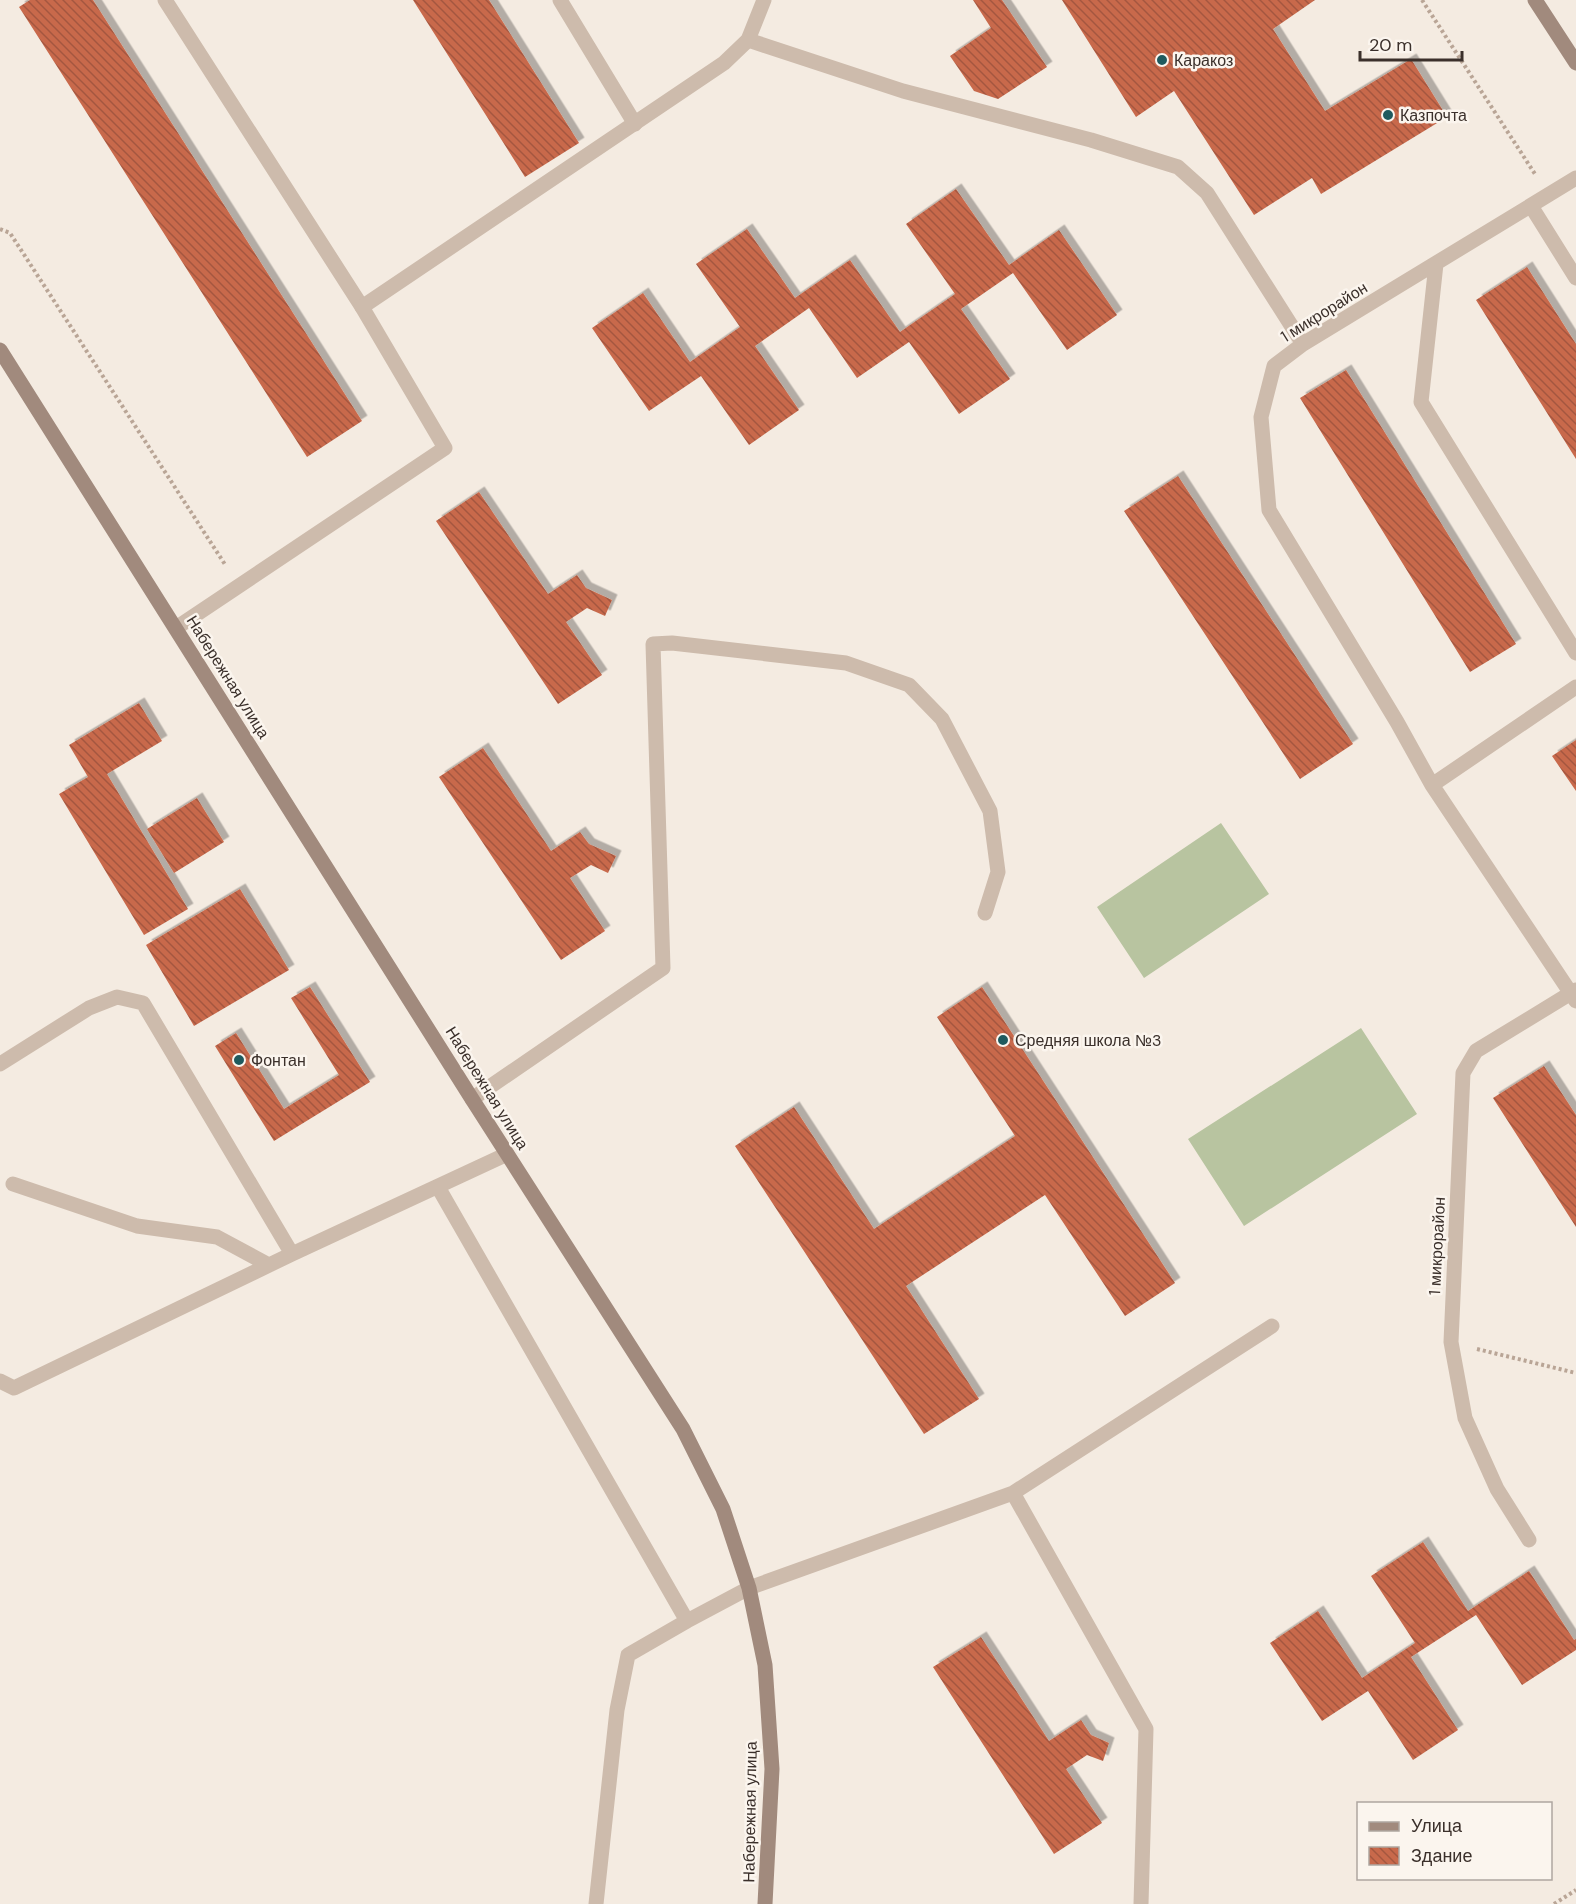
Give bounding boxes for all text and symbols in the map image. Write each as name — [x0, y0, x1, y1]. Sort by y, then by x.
scale bar — [1360, 24, 1462, 62]
text: 20 m — [1369, 33, 1412, 57]
place label: Каракоз — [1174, 50, 1233, 71]
marker: Каракоз — [1155, 53, 1169, 67]
place label: Казпочта — [1400, 105, 1467, 126]
marker: Казпочта — [1381, 108, 1395, 122]
street label: 1 микрорайон — [1277, 277, 1371, 347]
street label: Набережная улица — [182, 612, 274, 743]
street label: Набережная улица — [441, 1023, 533, 1154]
place label: Средняя школа №3 — [1015, 1030, 1161, 1051]
marker: Средняя школа №3 — [996, 1033, 1010, 1047]
place label: Фонтан — [251, 1050, 306, 1071]
marker: Фонтан — [232, 1053, 246, 1067]
street label: 1 микрорайон — [1424, 1196, 1450, 1296]
street label: Набережная улица — [738, 1741, 762, 1883]
legend — [1357, 1802, 1552, 1880]
text: Улица — [1411, 1814, 1463, 1838]
text: Здание — [1411, 1844, 1472, 1868]

